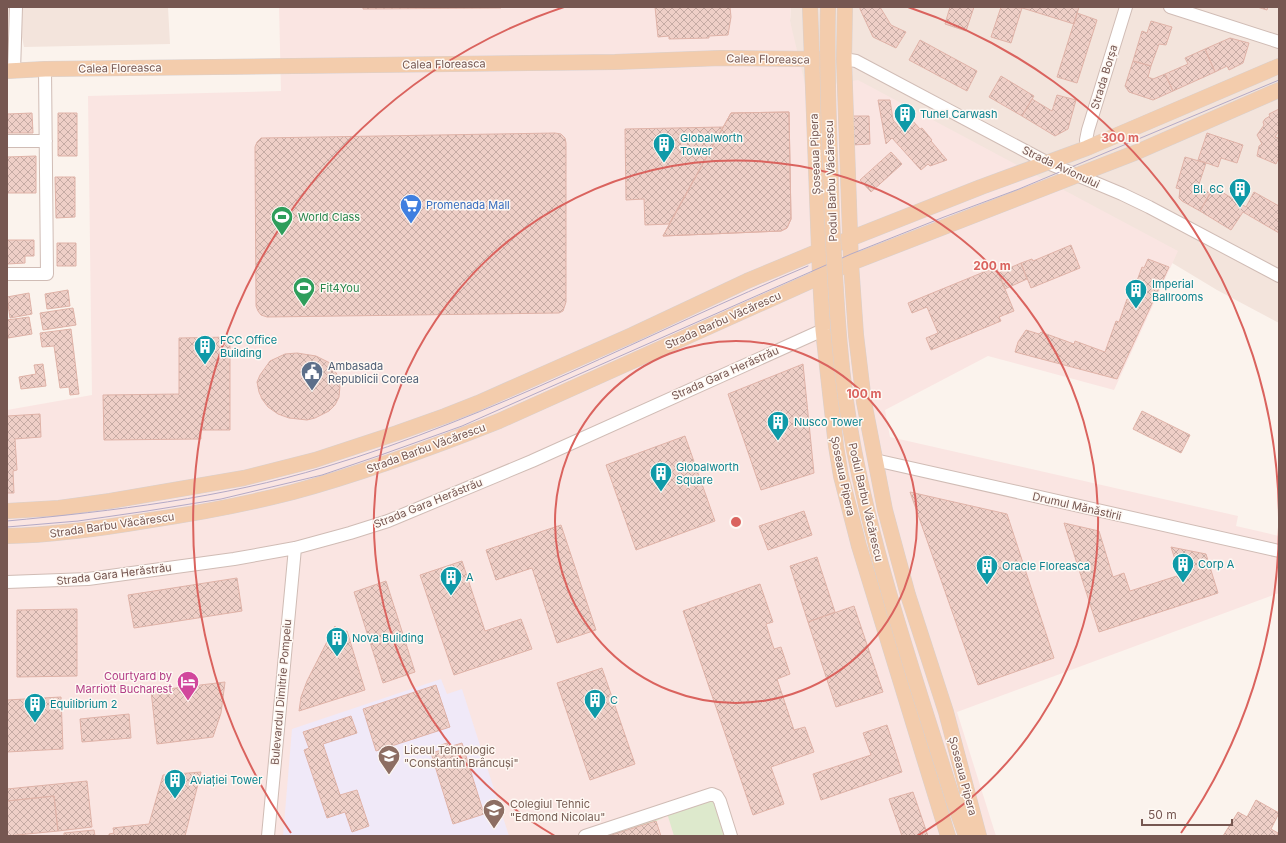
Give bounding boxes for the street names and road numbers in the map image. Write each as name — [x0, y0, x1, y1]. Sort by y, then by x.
street label: Strada Borșa — [1088, 43, 1120, 111]
street label: Calea Floreasca — [726, 51, 810, 67]
street label: Calea Floreasca — [402, 56, 486, 72]
street label: Calea Floreasca — [78, 60, 162, 76]
street label: Șoseaua Pipera — [807, 113, 823, 195]
street label: Podul Barbu Văcărescu — [822, 120, 840, 242]
street label: Strada Avionului — [1020, 143, 1102, 191]
street label: Strada Barbu Văcărescu — [663, 288, 783, 352]
street label: Strada Gara Herăstrău — [669, 343, 781, 403]
street label: Strada Barbu Văcărescu — [365, 420, 487, 476]
street label: Șoseaua Pipera — [828, 435, 858, 517]
street label: Podul Barbu Văcărescu — [846, 441, 886, 563]
street label: Strada Gara Herăstrău — [372, 475, 484, 531]
street label: Drumul Mănăstirii — [1031, 489, 1123, 523]
street label: Strada Barbu Văcărescu — [49, 509, 175, 541]
street label: Strada Gara Herăstrău — [56, 560, 172, 588]
street label: Bulevardul Dimitrie Pompeiu — [268, 619, 294, 765]
street label: Șoseaua Pipera — [946, 735, 980, 817]

